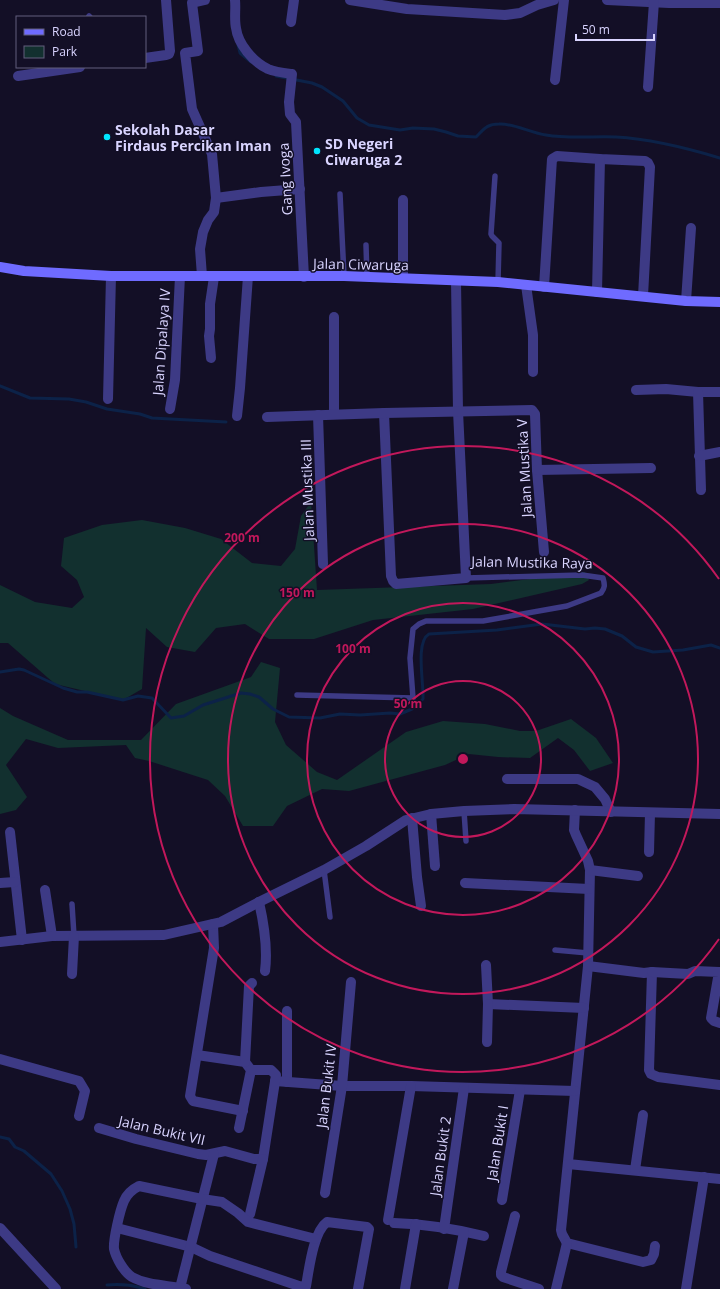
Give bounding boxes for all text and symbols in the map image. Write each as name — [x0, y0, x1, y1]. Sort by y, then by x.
legend — [16, 16, 146, 68]
scale bar — [576, 16, 654, 42]
text: 50 m — [582, 21, 610, 38]
text: Road — [52, 23, 81, 40]
text: Park — [52, 43, 78, 60]
place label: Sekolah Dasar Firdaus Percikan Iman — [115, 120, 271, 155]
marker: Sekolah Dasar Firdaus Percikan Iman — [102, 132, 112, 142]
place label: SD Negeri Ciwaruga 2 — [325, 134, 402, 169]
street label: Gang Ivoga — [274, 142, 296, 216]
marker: SD Negeri Ciwaruga 2 — [312, 146, 322, 156]
street label: Jalan Ciwaruga — [311, 254, 409, 274]
street label: Jalan Dipalaya IV — [148, 287, 174, 398]
street label: Jalan Mustika V — [512, 418, 536, 520]
street label: Jalan Mustika III — [296, 439, 318, 543]
text: 200 m — [224, 529, 260, 546]
street label: Jalan Mustika Raya — [469, 551, 593, 573]
text: 150 m — [279, 584, 315, 601]
text: 100 m — [335, 640, 371, 657]
text: 50 m — [394, 695, 422, 712]
centre of rings — [456, 752, 470, 766]
street label: Jalan Bukit IV — [311, 1042, 341, 1131]
street label: Jalan Bukit I — [481, 1104, 512, 1184]
street label: Jalan Bukit VII — [115, 1110, 207, 1149]
street label: Jalan Bukit 2 — [425, 1115, 455, 1199]

